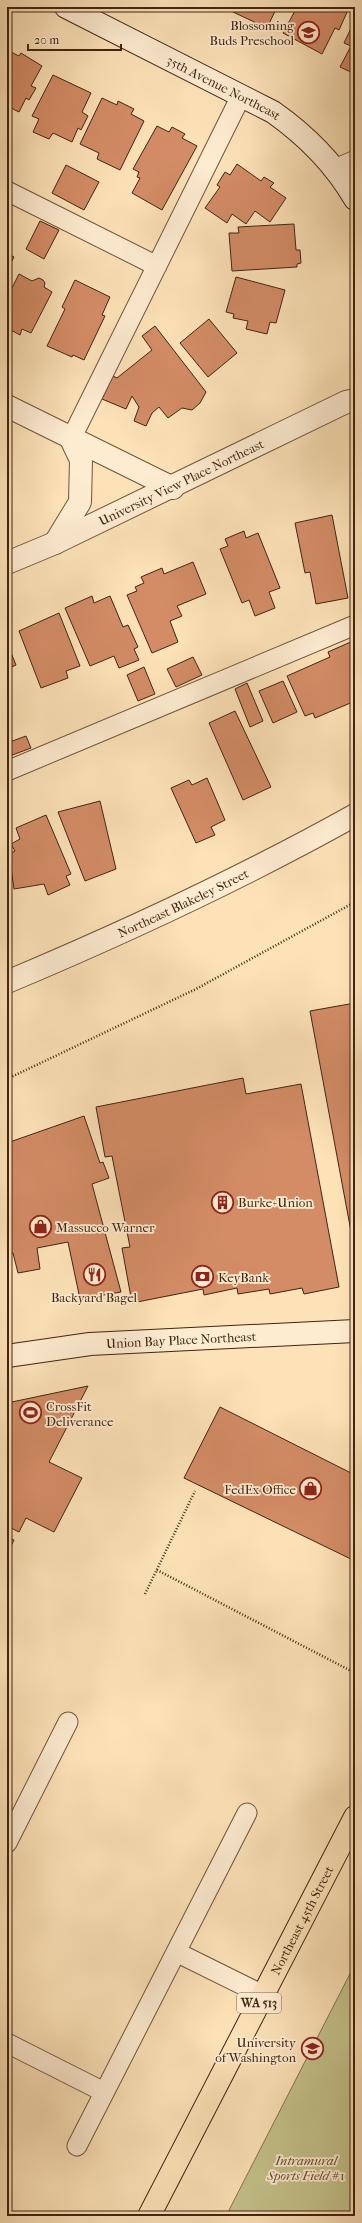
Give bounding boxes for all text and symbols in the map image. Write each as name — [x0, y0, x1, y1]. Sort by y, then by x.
place label: Blossoming Buds Preschool — [209, 18, 295, 48]
school or university icon: Blossoming Buds Preschool — [296, 19, 322, 45]
scale bar — [28, 26, 121, 52]
text: 20 m — [34, 33, 59, 47]
street label: 35th Avenue Northeast — [164, 52, 284, 123]
street label: University View Place Northeast — [96, 435, 266, 528]
street label: Northeast Blakeley Street — [115, 865, 251, 940]
building icon: Burke+Union — [209, 1189, 235, 1215]
place label: Burke+Union — [238, 1195, 313, 1210]
shop icon: Massucco Warner — [27, 1214, 53, 1240]
place label: Massucco Warner — [56, 1220, 155, 1235]
restaurant icon: Backyard Bagel — [81, 1262, 107, 1288]
bank icon: KeyBank — [189, 1264, 215, 1290]
place label: KeyBank — [218, 1270, 269, 1285]
place label: Backyard Bagel — [51, 1290, 138, 1305]
street label: Union Bay Place Northeast — [106, 1328, 257, 1351]
place label: CrossFit Deliverance — [46, 1399, 114, 1429]
sports icon: CrossFit Deliverance — [17, 1400, 43, 1426]
shop icon: FedEx Office — [298, 1476, 324, 1502]
place label: FedEx Office — [224, 1482, 297, 1497]
street label: Northeast 45th Street — [267, 1863, 336, 1977]
road number: WA 513 — [237, 1993, 281, 2013]
place label: University of Washington — [215, 2035, 297, 2065]
school or university icon: University of Washington — [299, 2036, 325, 2062]
park label: Intramural Sports Field #1 — [266, 2153, 345, 2183]

